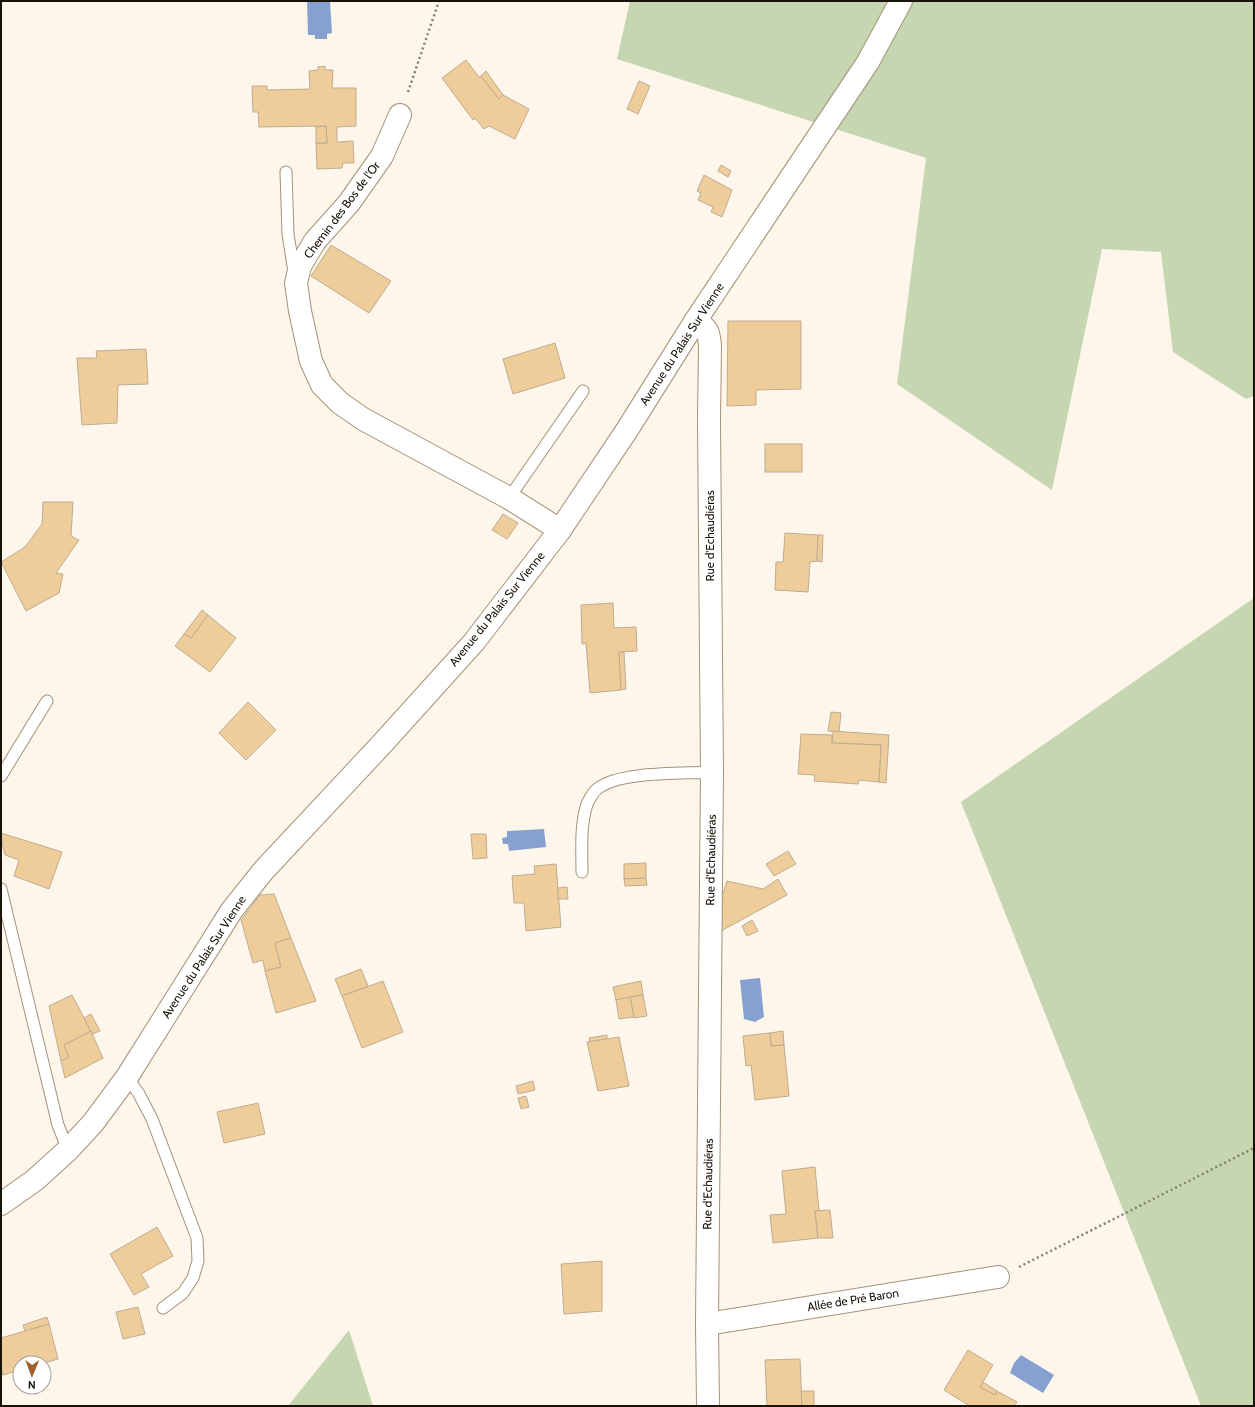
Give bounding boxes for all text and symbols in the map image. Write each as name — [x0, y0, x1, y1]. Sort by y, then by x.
street label: Chemin des Bos de l'Or — [300, 158, 383, 261]
street label: Avenue du Palais Sur Vienne — [636, 279, 727, 408]
street label: Rue d'Echaudiéras — [702, 490, 717, 582]
street label: Avenue du Palais Sur Vienne — [446, 548, 548, 669]
street label: Rue d'Echaudiéras — [702, 814, 719, 906]
street label: Avenue du Palais Sur Vienne — [158, 892, 249, 1021]
street label: Rue d'Echaudiéras — [699, 1138, 716, 1230]
street label: Allée de Pré Baron — [806, 1285, 900, 1314]
north arrow — [12, 1355, 52, 1395]
text: N — [28, 1378, 36, 1392]

